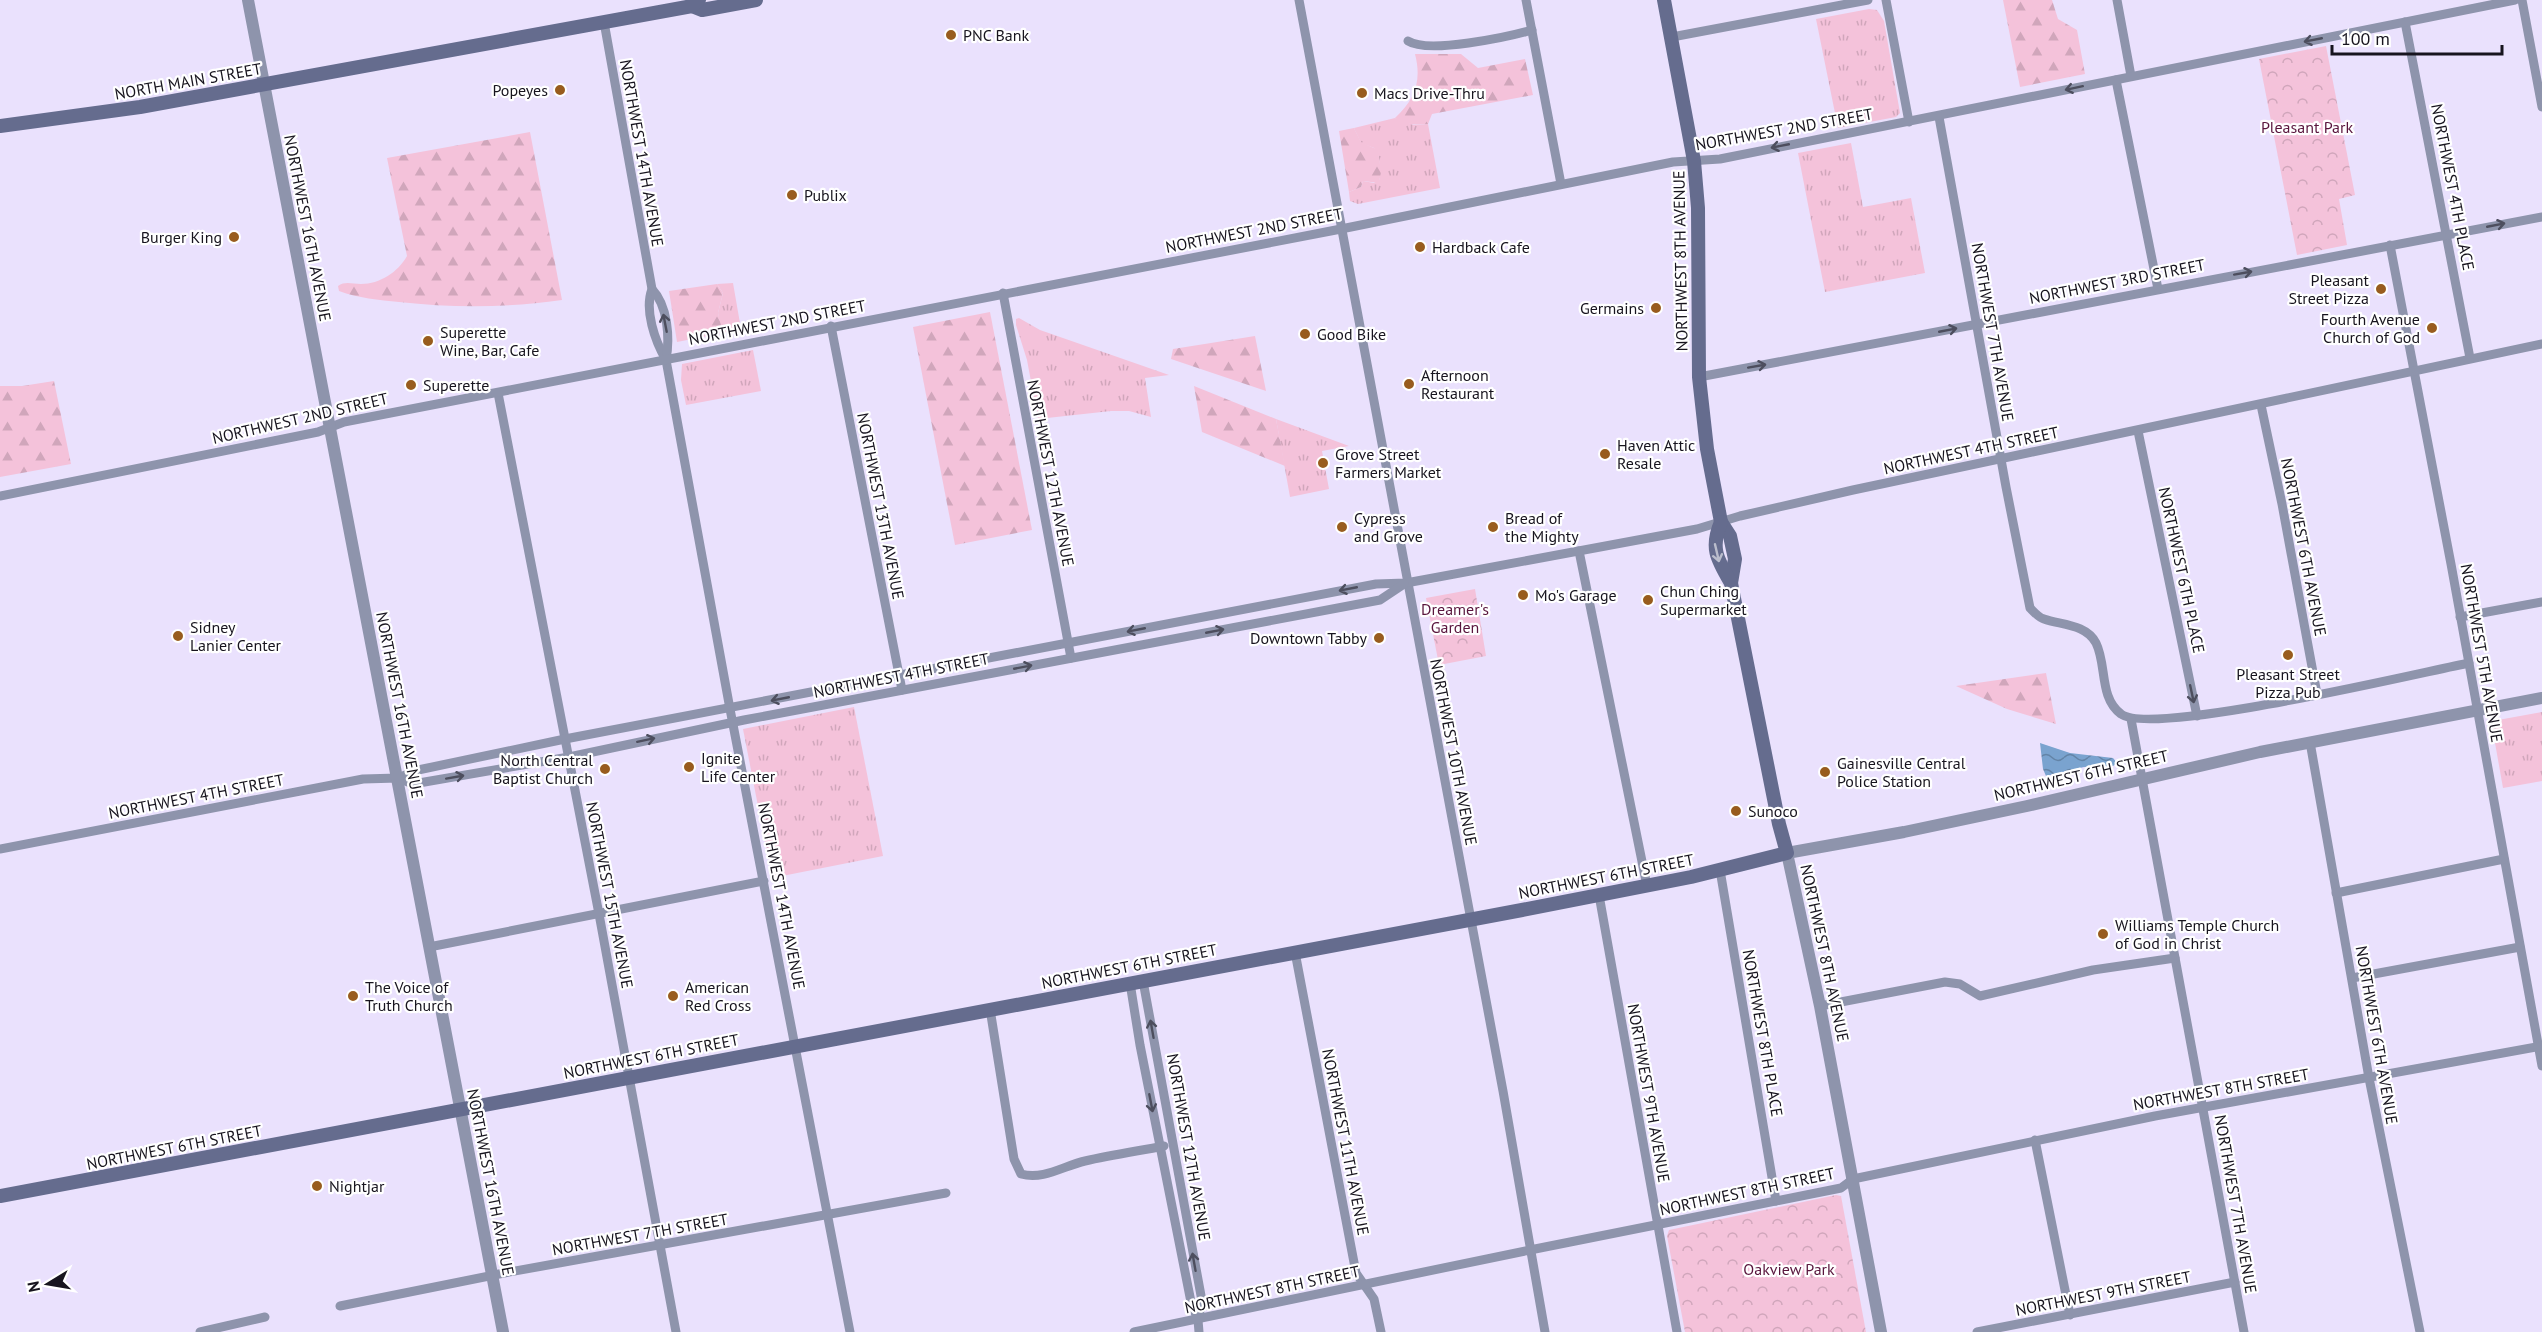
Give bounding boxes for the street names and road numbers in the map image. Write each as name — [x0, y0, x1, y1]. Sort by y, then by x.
street label: NORTH MAIN STREET — [113, 58, 263, 104]
street label: NORTHWEST 14TH AVENUE — [616, 58, 668, 248]
street label: NORTHWEST 4TH PLACE — [2427, 102, 2479, 272]
street label: NORTHWEST 2ND STREET — [1694, 104, 1874, 154]
street label: NORTHWEST 16TH AVENUE — [280, 133, 336, 323]
street label: NORTHWEST 8TH AVENUE — [1668, 170, 1692, 352]
street label: NORTHWEST 2ND STREET — [1164, 203, 1344, 257]
street label: NORTHWEST 7TH AVENUE — [1967, 241, 2019, 423]
street label: NORTHWEST 3RD STREET — [2027, 254, 2207, 308]
street label: NORTHWEST 2ND STREET — [687, 295, 867, 349]
street label: NORTHWEST 12TH AVENUE — [1023, 378, 1079, 568]
street label: NORTHWEST 2ND STREET — [210, 388, 390, 448]
street label: NORTHWEST 13TH AVENUE — [853, 411, 909, 601]
street label: NORTHWEST 4TH STREET — [1882, 422, 2060, 478]
street label: NORTHWEST 6TH AVENUE — [2277, 456, 2331, 638]
street label: NORTHWEST 6TH PLACE — [2155, 485, 2209, 655]
street label: NORTHWEST 5TH AVENUE — [2456, 562, 2508, 744]
street label: NORTHWEST 16TH AVENUE — [372, 610, 428, 800]
street label: NORTHWEST 4TH STREET — [812, 648, 991, 702]
street label: NORTHWEST 10TH AVENUE — [1426, 657, 1482, 847]
street label: NORTHWEST 6TH STREET — [1992, 745, 2170, 805]
street label: NORTHWEST 4TH STREET — [107, 769, 286, 823]
street label: NORTHWEST 15TH AVENUE — [582, 800, 638, 990]
street label: NORTHWEST 14TH AVENUE — [754, 801, 810, 991]
street label: NORTHWEST 6TH STREET — [1517, 849, 1696, 903]
street label: NORTHWEST 8TH AVENUE — [1796, 862, 1854, 1044]
street label: NORTHWEST 6TH STREET — [1040, 939, 1219, 993]
street label: NORTHWEST 6TH AVENUE — [2351, 944, 2403, 1126]
street label: NORTHWEST 8TH PLACE — [1738, 948, 1788, 1118]
street label: NORTHWEST 9TH AVENUE — [1623, 1002, 1675, 1184]
street label: NORTHWEST 6TH STREET — [562, 1029, 741, 1083]
street label: NORTHWEST 11TH AVENUE — [1318, 1047, 1374, 1237]
street label: NORTHWEST 12TH AVENUE — [1163, 1052, 1215, 1242]
street label: NORTHWEST 8TH STREET — [2131, 1064, 2311, 1114]
street label: NORTHWEST 16TH AVENUE — [463, 1087, 519, 1277]
street label: NORTHWEST 7TH AVENUE — [2210, 1113, 2262, 1295]
street label: NORTHWEST 6TH STREET — [85, 1120, 264, 1174]
street label: NORTHWEST 8TH STREET — [1658, 1163, 1836, 1219]
street label: NORTHWEST 7TH STREET — [550, 1209, 730, 1259]
street label: NORTHWEST 8TH STREET — [1183, 1261, 1361, 1317]
street label: NORTHWEST 9TH STREET — [2014, 1266, 2193, 1320]

